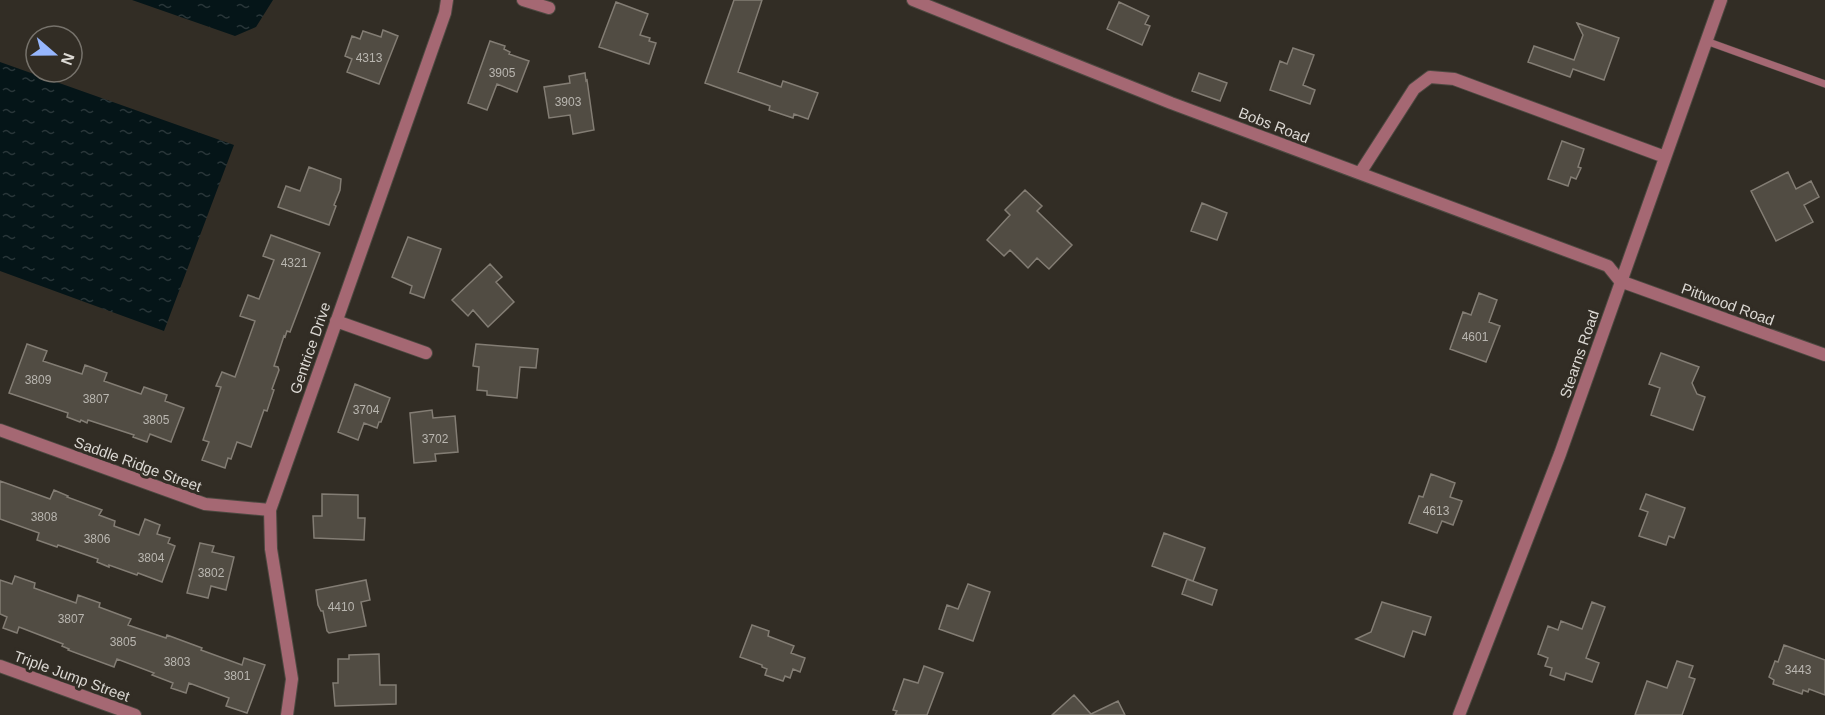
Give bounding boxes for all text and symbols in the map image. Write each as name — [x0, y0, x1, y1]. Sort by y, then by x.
north arrow — [24, 24, 84, 84]
text: N — [58, 51, 78, 67]
house number: 4313 — [356, 51, 383, 65]
house number: 3905 — [489, 66, 516, 80]
house number: 3903 — [555, 95, 582, 109]
street label: Bobs Road — [1236, 104, 1312, 146]
house number: 4321 — [281, 256, 308, 270]
street label: Pittwood Road — [1679, 279, 1777, 329]
street label: Gentrice Drive — [286, 300, 334, 396]
street label: Stearns Road — [1556, 308, 1602, 400]
house number: 4601 — [1462, 330, 1489, 344]
house number: 3809 — [25, 373, 52, 387]
house number: 3807 — [83, 392, 110, 406]
house number: 3704 — [353, 403, 380, 417]
house number: 3805 — [143, 413, 170, 427]
house number: 3702 — [422, 432, 449, 446]
street label: Saddle Ridge Street — [72, 433, 205, 495]
house number: 4613 — [1423, 504, 1450, 518]
house number: 3808 — [31, 510, 58, 524]
house number: 3806 — [84, 532, 111, 546]
house number: 3804 — [138, 551, 165, 565]
house number: 3802 — [198, 566, 225, 580]
house number: 4410 — [328, 600, 355, 614]
house number: 3807 — [58, 612, 85, 626]
house number: 3805 — [110, 635, 137, 649]
street label: Triple Jump Street — [12, 647, 133, 705]
house number: 3803 — [164, 655, 191, 669]
house number: 3443 — [1785, 663, 1812, 677]
house number: 3801 — [224, 669, 251, 683]

